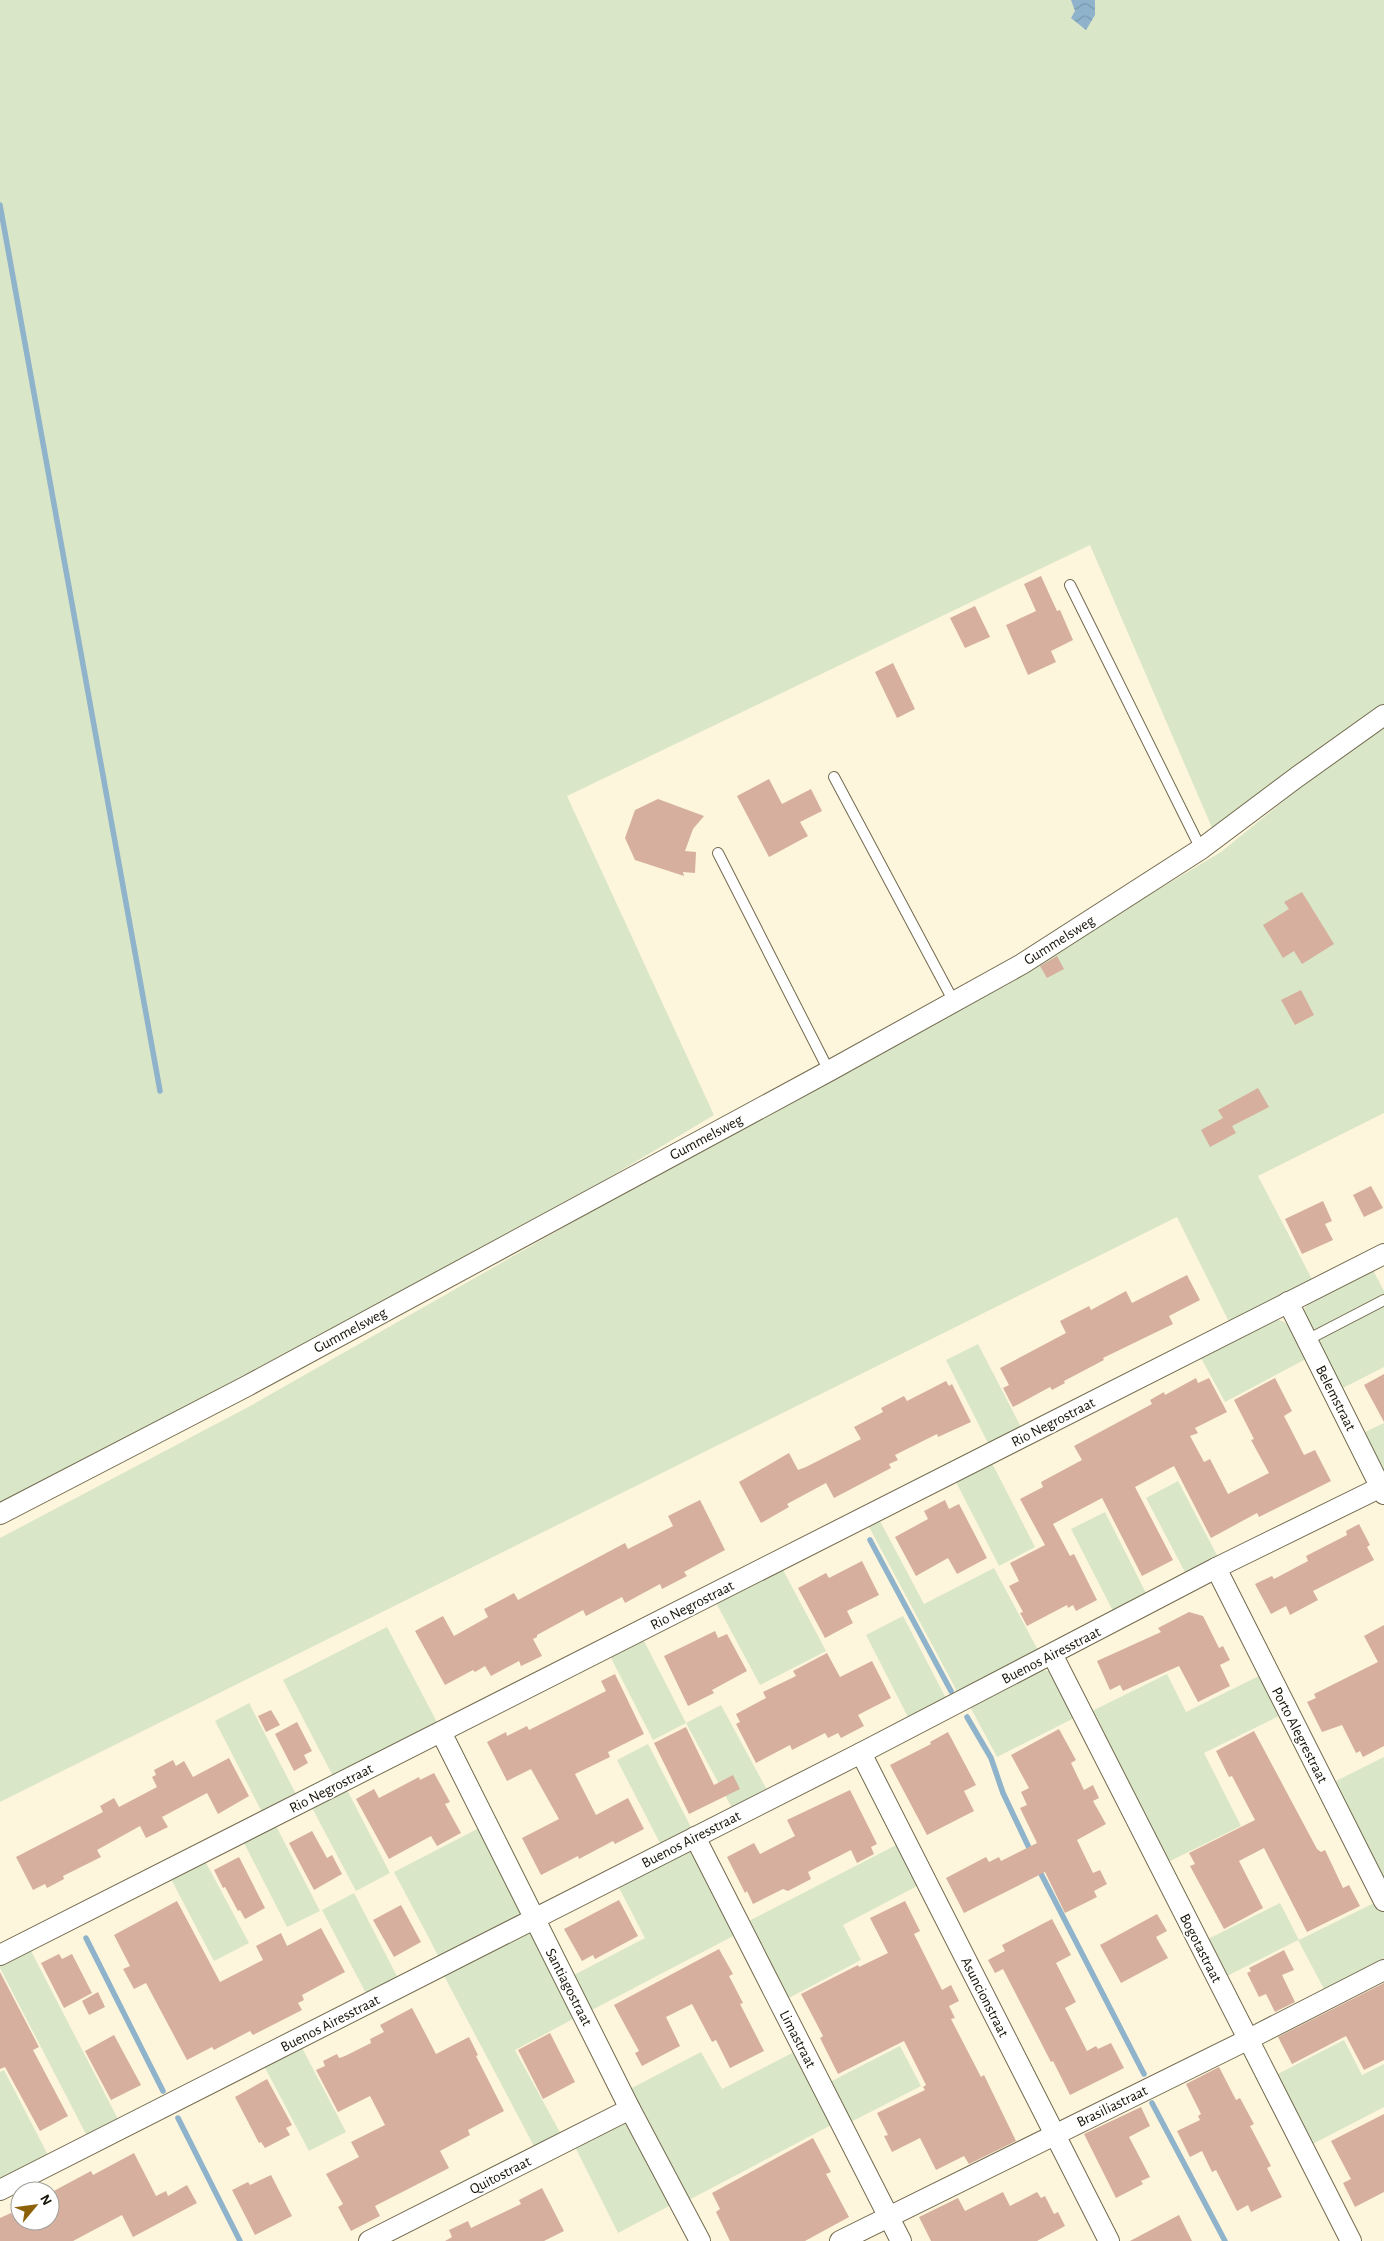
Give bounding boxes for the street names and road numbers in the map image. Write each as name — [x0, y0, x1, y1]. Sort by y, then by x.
street label: Gummelsweg — [1021, 912, 1098, 968]
street label: Gummelsweg — [667, 1112, 746, 1163]
street label: Gummelsweg — [311, 1305, 390, 1356]
street label: Belemstraat — [1313, 1363, 1358, 1434]
street label: Rio Negrostraat — [1009, 1395, 1098, 1450]
street label: Rio Negrostraat — [648, 1578, 737, 1633]
street label: Buenos Airesstraat — [999, 1624, 1103, 1687]
street label: Porto Alegrestraat — [1269, 1685, 1330, 1786]
street label: Rio Negrostraat — [287, 1761, 376, 1816]
street label: Buenos Airesstraat — [639, 1808, 743, 1871]
street label: Bogotastraat — [1177, 1911, 1224, 1985]
street label: Santiagostraat — [543, 1946, 595, 2029]
street label: Asuncionstraat — [958, 1955, 1011, 2040]
street label: Buenos Airesstraat — [278, 1992, 382, 2055]
street label: Limastraat — [777, 2008, 819, 2071]
street label: Brasiliastraat — [1074, 2083, 1150, 2130]
street label: Quitostraat — [467, 2154, 533, 2197]

